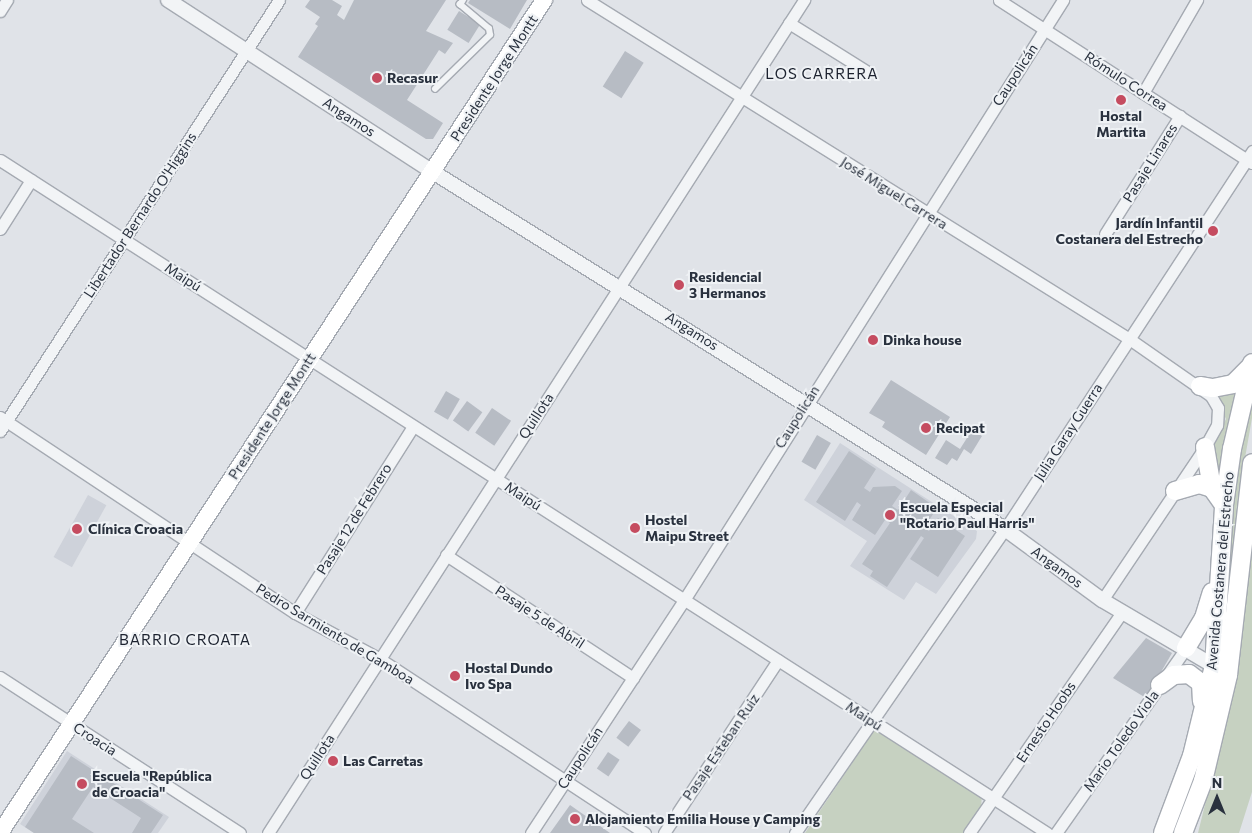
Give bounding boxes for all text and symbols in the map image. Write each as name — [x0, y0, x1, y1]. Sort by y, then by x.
street label: Presidente Jorge Montt — [447, 12, 541, 144]
street label: Caupolicán — [989, 41, 1041, 109]
street label: Rómulo Correa — [1081, 48, 1171, 114]
district label: LOS CARRERA — [764, 65, 880, 83]
place label: Recasur — [387, 70, 438, 86]
marker: Recasur — [371, 72, 383, 84]
street label: Angamos — [320, 94, 378, 140]
marker: Hostal Martita — [1115, 94, 1127, 106]
place label: Hostal Martita — [1096, 108, 1146, 140]
street label: Pasaje Linares — [1119, 121, 1181, 205]
street label: Libertador Bernardo O'Higgins — [80, 129, 200, 301]
street label: José Miguel Carrera — [837, 153, 951, 233]
place label: Jardín Infantil Costanera del Estrecho — [1055, 215, 1203, 248]
marker: Jardín Infantil Costanera del Estrecho — [1207, 225, 1219, 237]
street label: Maipú — [162, 259, 204, 295]
place label: Residencial 3 Hermanos — [689, 269, 766, 302]
marker: Residencial 3 Hermanos — [673, 279, 685, 291]
street label: Angamos — [662, 308, 722, 354]
place label: Dinka house — [883, 332, 962, 348]
marker: Dinka house — [867, 334, 879, 346]
street label: Presidente Jorge Montt — [225, 350, 319, 482]
street label: Julia Garay Guerra — [1030, 380, 1106, 484]
street label: Caupolicán — [771, 383, 823, 451]
street label: Quillota — [515, 390, 557, 442]
place label: Recipat — [936, 420, 985, 436]
marker: Recipat — [920, 422, 932, 434]
street label: Pasaje 12 de Febrero — [313, 460, 395, 578]
street label: Avenida Costanera del Estrecho — [1203, 471, 1237, 671]
street label: Maipú — [502, 478, 544, 514]
place label: Escuela Especial "Rotario Paul Harris" — [900, 499, 1034, 532]
marker: Escuela Especial "Rotario Paul Harris" — [884, 509, 896, 521]
place label: Hostel Maipu Street — [645, 512, 729, 544]
place label: Clínica Croacia — [88, 521, 183, 537]
marker: Clínica Croacia — [70, 522, 84, 536]
marker: Hostel Maipu Street — [629, 522, 641, 534]
street label: Angamos — [1028, 543, 1086, 591]
street label: Pedro Sarmiento de Gamboa — [253, 580, 417, 688]
street label: Pasaje 5 de Abril — [492, 582, 588, 652]
district label: BARRIO CROATA — [117, 631, 253, 649]
place label: Hostal Dundo Ivo Spa — [465, 660, 553, 692]
marker: Hostal Dundo Ivo Spa — [449, 670, 461, 682]
street label: Ernesto Hoobs — [1013, 678, 1079, 766]
street label: Mario Toledo Viola — [1080, 687, 1162, 795]
street label: Pasaje Esteban Ruiz — [679, 690, 763, 804]
street label: Maipú — [843, 698, 885, 734]
street label: Croacia — [70, 719, 120, 759]
street label: Caupolicán — [554, 724, 606, 792]
street label: Quillota — [296, 731, 338, 783]
place label: Las Carretas — [343, 753, 423, 769]
marker: Las Carretas — [327, 755, 339, 767]
place label: Escuela "República de Croacia" — [92, 768, 212, 800]
north arrow — [1192, 773, 1242, 823]
text: N — [1212, 774, 1222, 791]
marker: Escuela "República de Croacia" — [76, 778, 88, 790]
place label: Alojamiento Emilia House y Camping — [585, 811, 820, 827]
marker: Alojamiento Emilia House y Camping — [569, 813, 581, 825]

